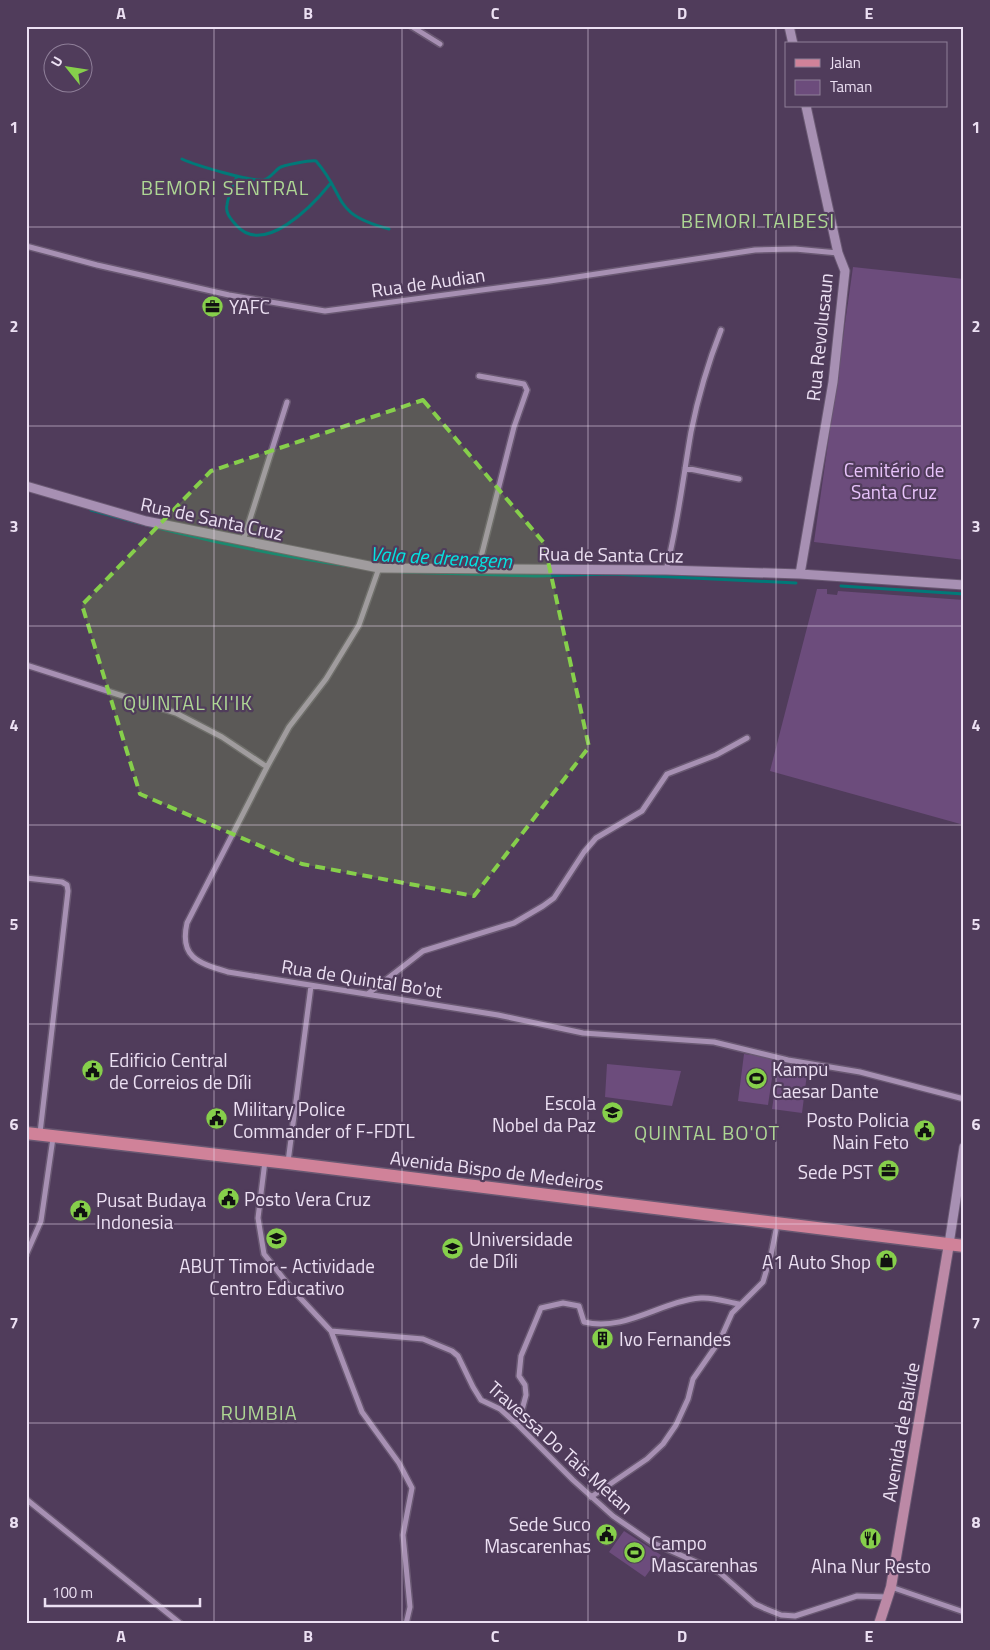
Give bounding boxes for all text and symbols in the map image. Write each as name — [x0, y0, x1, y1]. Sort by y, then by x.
text: A — [116, 1, 126, 25]
text: B — [303, 1, 313, 25]
text: C — [491, 1, 500, 25]
text: D — [677, 1, 687, 25]
text: E — [865, 1, 874, 25]
north arrow — [42, 42, 92, 92]
legend — [785, 42, 948, 108]
text: Jalan — [830, 51, 861, 74]
text: U — [45, 52, 68, 70]
text: Taman — [830, 75, 872, 98]
text: 1 — [10, 115, 18, 139]
text: 1 — [972, 115, 980, 139]
district label: BEMORI SENTRAL — [141, 172, 309, 203]
district label: BEMORI TAIBESI — [681, 205, 835, 236]
street label: Rua de Audian — [369, 260, 487, 304]
street label: Rua Revolusaun — [798, 272, 840, 402]
place label: YAFC — [229, 292, 270, 321]
office icon: YAFC — [201, 294, 225, 318]
text: 2 — [10, 314, 18, 338]
text: 2 — [972, 314, 980, 338]
park label: Cemitério de Santa Cruz — [844, 455, 944, 506]
street label: Rua de Santa Cruz — [138, 489, 286, 547]
text: 3 — [10, 514, 18, 538]
text: 3 — [972, 514, 980, 538]
water label: Vala de drenagem — [369, 538, 513, 576]
street label: Rua de Santa Cruz — [538, 538, 684, 570]
district label: QUINTAL KI'IK — [123, 687, 253, 718]
text: 4 — [10, 713, 19, 737]
text: 4 — [972, 713, 981, 737]
text: 5 — [10, 912, 19, 936]
text: 5 — [972, 912, 981, 936]
street label: Rua de Quintal Bo'ot — [279, 951, 445, 1005]
place label: Edificio Central de Correios de Díli — [109, 1045, 252, 1096]
place label: Kampu Caesar Dante — [772, 1054, 879, 1105]
public building icon: Edificio Central de Correios de Díli — [81, 1058, 105, 1082]
sports icon: Kampu Caesar Dante — [744, 1067, 768, 1091]
place label: Escola Nobel da Paz — [492, 1088, 596, 1139]
place label: Military Police Commander of F-FDTL — [233, 1094, 415, 1145]
school or university icon: Escola Nobel da Paz — [600, 1101, 624, 1125]
place label: Posto Policia Nain Feto — [806, 1105, 909, 1156]
public building icon: Military Police Commander of F-FDTL — [205, 1107, 229, 1131]
text: 6 — [10, 1112, 19, 1136]
text: 6 — [972, 1112, 981, 1136]
district label: QUINTAL BO'OT — [634, 1117, 780, 1148]
public building icon: Posto Policia Nain Feto — [913, 1118, 937, 1142]
street label: Avenida Bispo de Medeiros — [389, 1143, 606, 1198]
place label: Sede PST — [798, 1157, 873, 1186]
office icon: Sede PST — [877, 1159, 901, 1183]
place label: Posto Vera Cruz — [244, 1184, 371, 1213]
place label: Pusat Budaya Indonesia — [96, 1185, 207, 1236]
public building icon: Posto Vera Cruz — [216, 1186, 240, 1210]
public building icon: Pusat Budaya Indonesia — [68, 1198, 92, 1222]
place label: Universidade de Díli — [469, 1224, 573, 1275]
school or university icon: ABUT Timor - Actividade Centro Educativo — [265, 1227, 289, 1251]
school or university icon: Universidade de Díli — [441, 1237, 465, 1261]
place label: A1 Auto Shop — [762, 1247, 871, 1276]
shop icon: A1 Auto Shop — [875, 1249, 899, 1273]
place label: ABUT Timor - Actividade Centro Educativo — [179, 1251, 375, 1302]
text: 7 — [10, 1311, 18, 1335]
text: 7 — [972, 1311, 980, 1335]
place label: Ivo Fernandes — [619, 1324, 731, 1353]
building icon: Ivo Fernandes — [591, 1326, 615, 1350]
street label: Avenida de Balide — [873, 1360, 927, 1504]
street label: Travessa Do Tais Metan — [482, 1373, 640, 1521]
district label: RUMBIA — [220, 1397, 298, 1428]
place label: Sede Suco Mascarenhas — [484, 1509, 591, 1560]
text: 8 — [10, 1510, 19, 1534]
text: 8 — [972, 1510, 981, 1534]
public building icon: Sede Suco Mascarenhas — [595, 1522, 619, 1546]
restaurant icon: Alna Nur Resto — [859, 1527, 883, 1551]
place label: Campo Mascarenhas — [651, 1528, 758, 1579]
sports icon: Campo Mascarenhas — [623, 1541, 647, 1565]
place label: Alna Nur Resto — [811, 1551, 931, 1580]
scale bar — [45, 1575, 200, 1607]
text: 100 m — [52, 1581, 93, 1604]
text: A — [116, 1624, 126, 1648]
text: B — [303, 1624, 313, 1648]
text: C — [491, 1624, 500, 1648]
text: D — [677, 1624, 687, 1648]
text: E — [865, 1624, 874, 1648]

